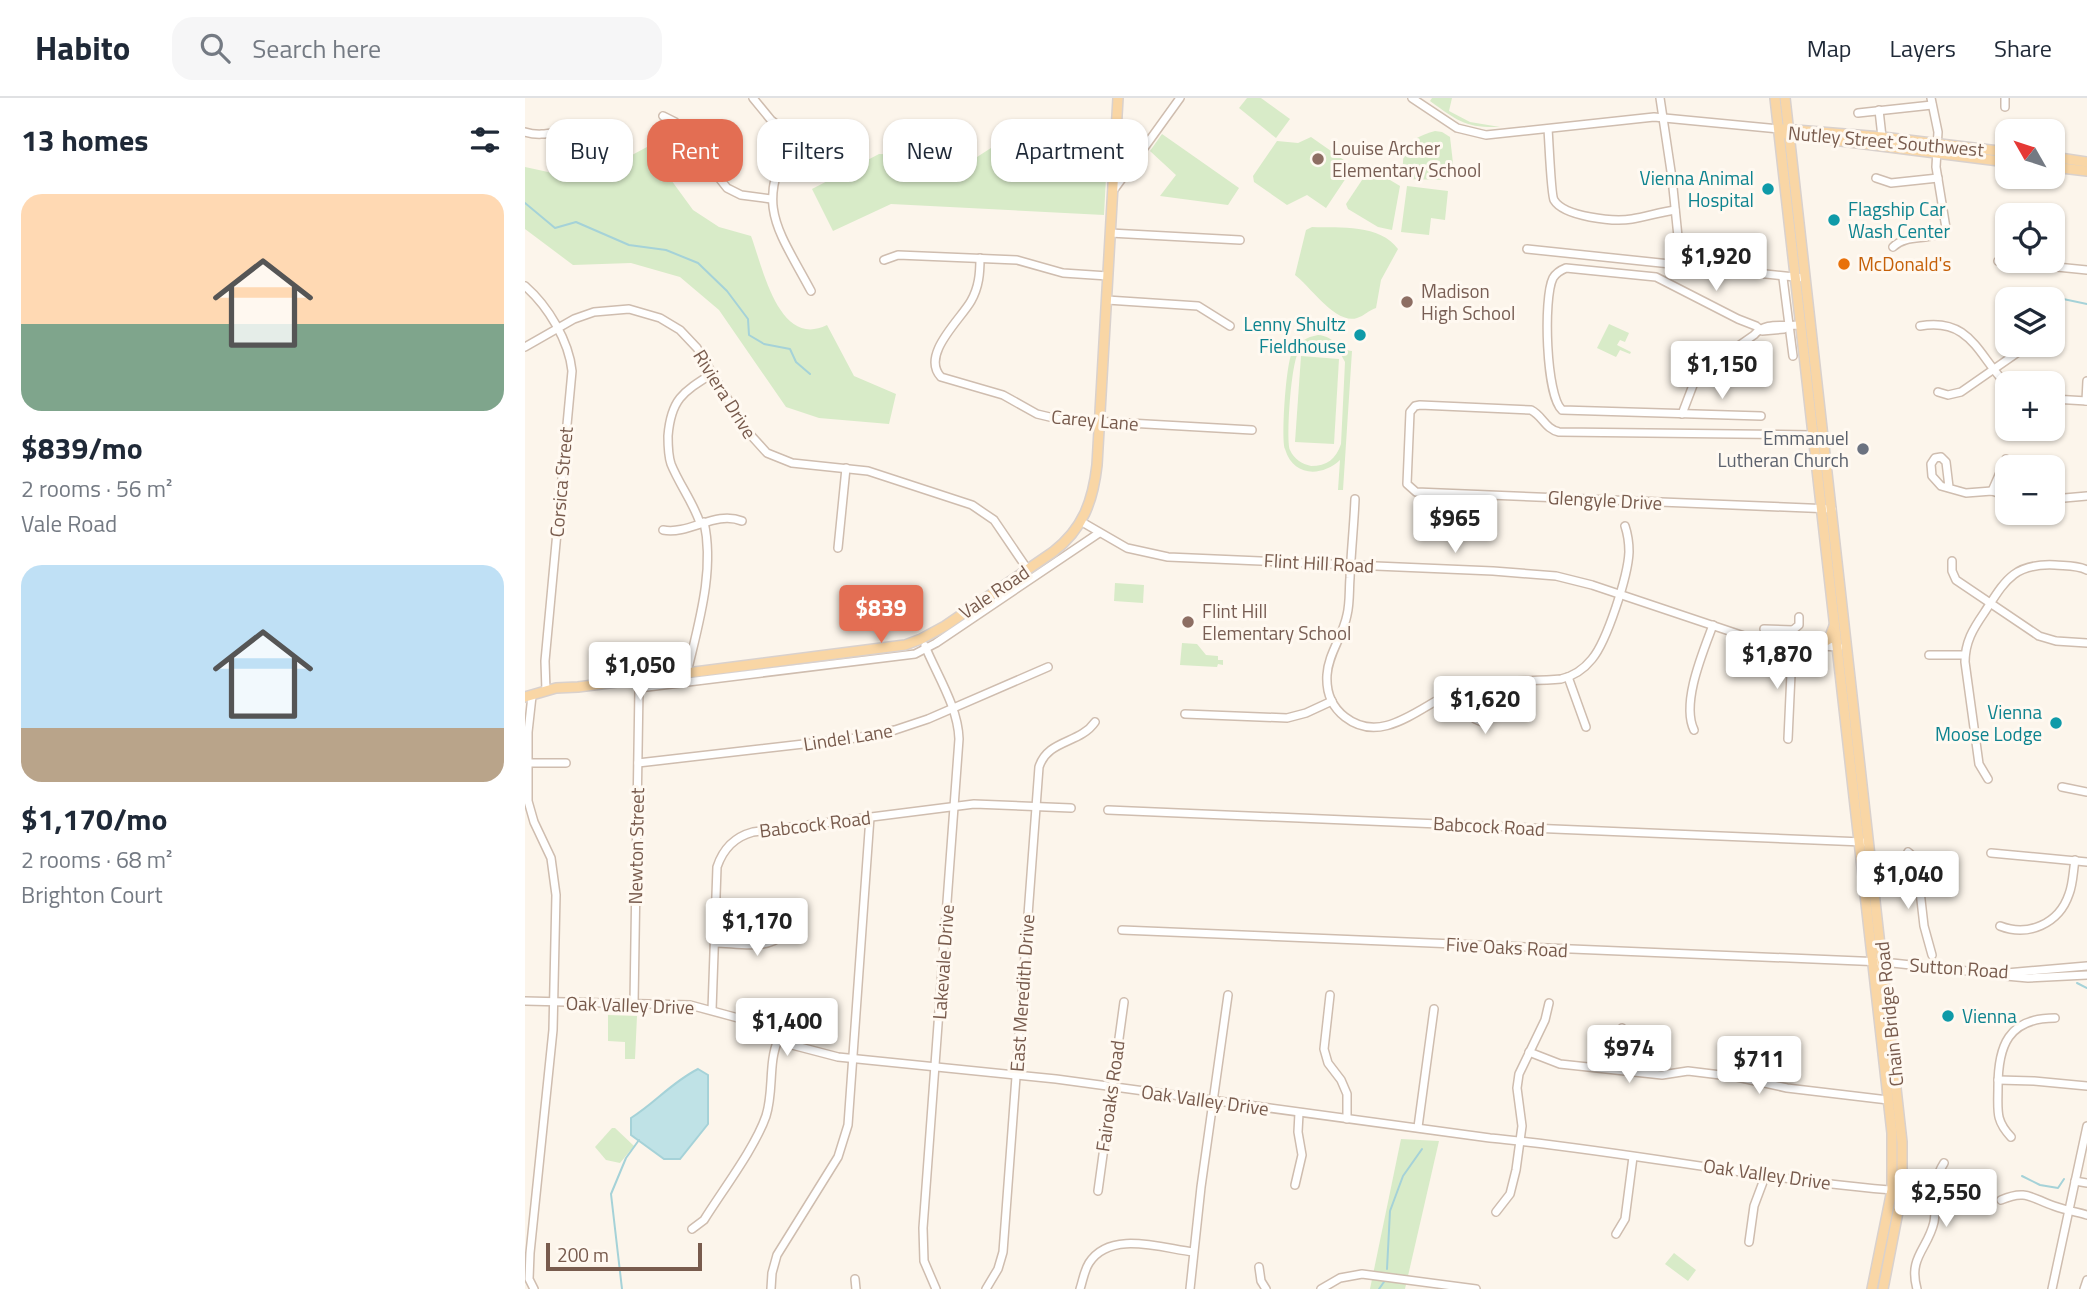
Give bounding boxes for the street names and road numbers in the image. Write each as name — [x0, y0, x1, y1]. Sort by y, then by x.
street label: Nutley Street Southwest — [1787, 117, 1986, 164]
street label: Riviera Drive — [686, 343, 764, 444]
street label: Carey Lane — [1050, 401, 1140, 438]
street label: Corsica Street — [541, 425, 580, 538]
street label: Glengyle Drive — [1547, 482, 1663, 517]
street label: Flint Hill Road — [1263, 545, 1375, 580]
street label: Vale Road — [953, 557, 1035, 626]
street label: Lindel Lane — [801, 715, 895, 758]
street label: Newton Street — [620, 787, 651, 905]
street label: Babcock Road — [758, 802, 872, 845]
street label: Babcock Road — [1432, 808, 1546, 843]
street label: Lakevale Drive — [924, 904, 961, 1020]
street label: East Meredith Drive — [1002, 913, 1041, 1073]
street label: Five Oaks Road — [1445, 929, 1569, 964]
street label: Chain Bridge Road — [1866, 940, 1911, 1088]
street label: Sutton Road — [1909, 950, 2010, 985]
street label: Oak Valley Drive — [565, 988, 695, 1021]
street label: Fairoaks Road — [1087, 1038, 1132, 1154]
street label: Oak Valley Drive — [1139, 1076, 1271, 1123]
street label: Oak Valley Drive — [1701, 1150, 1833, 1197]

